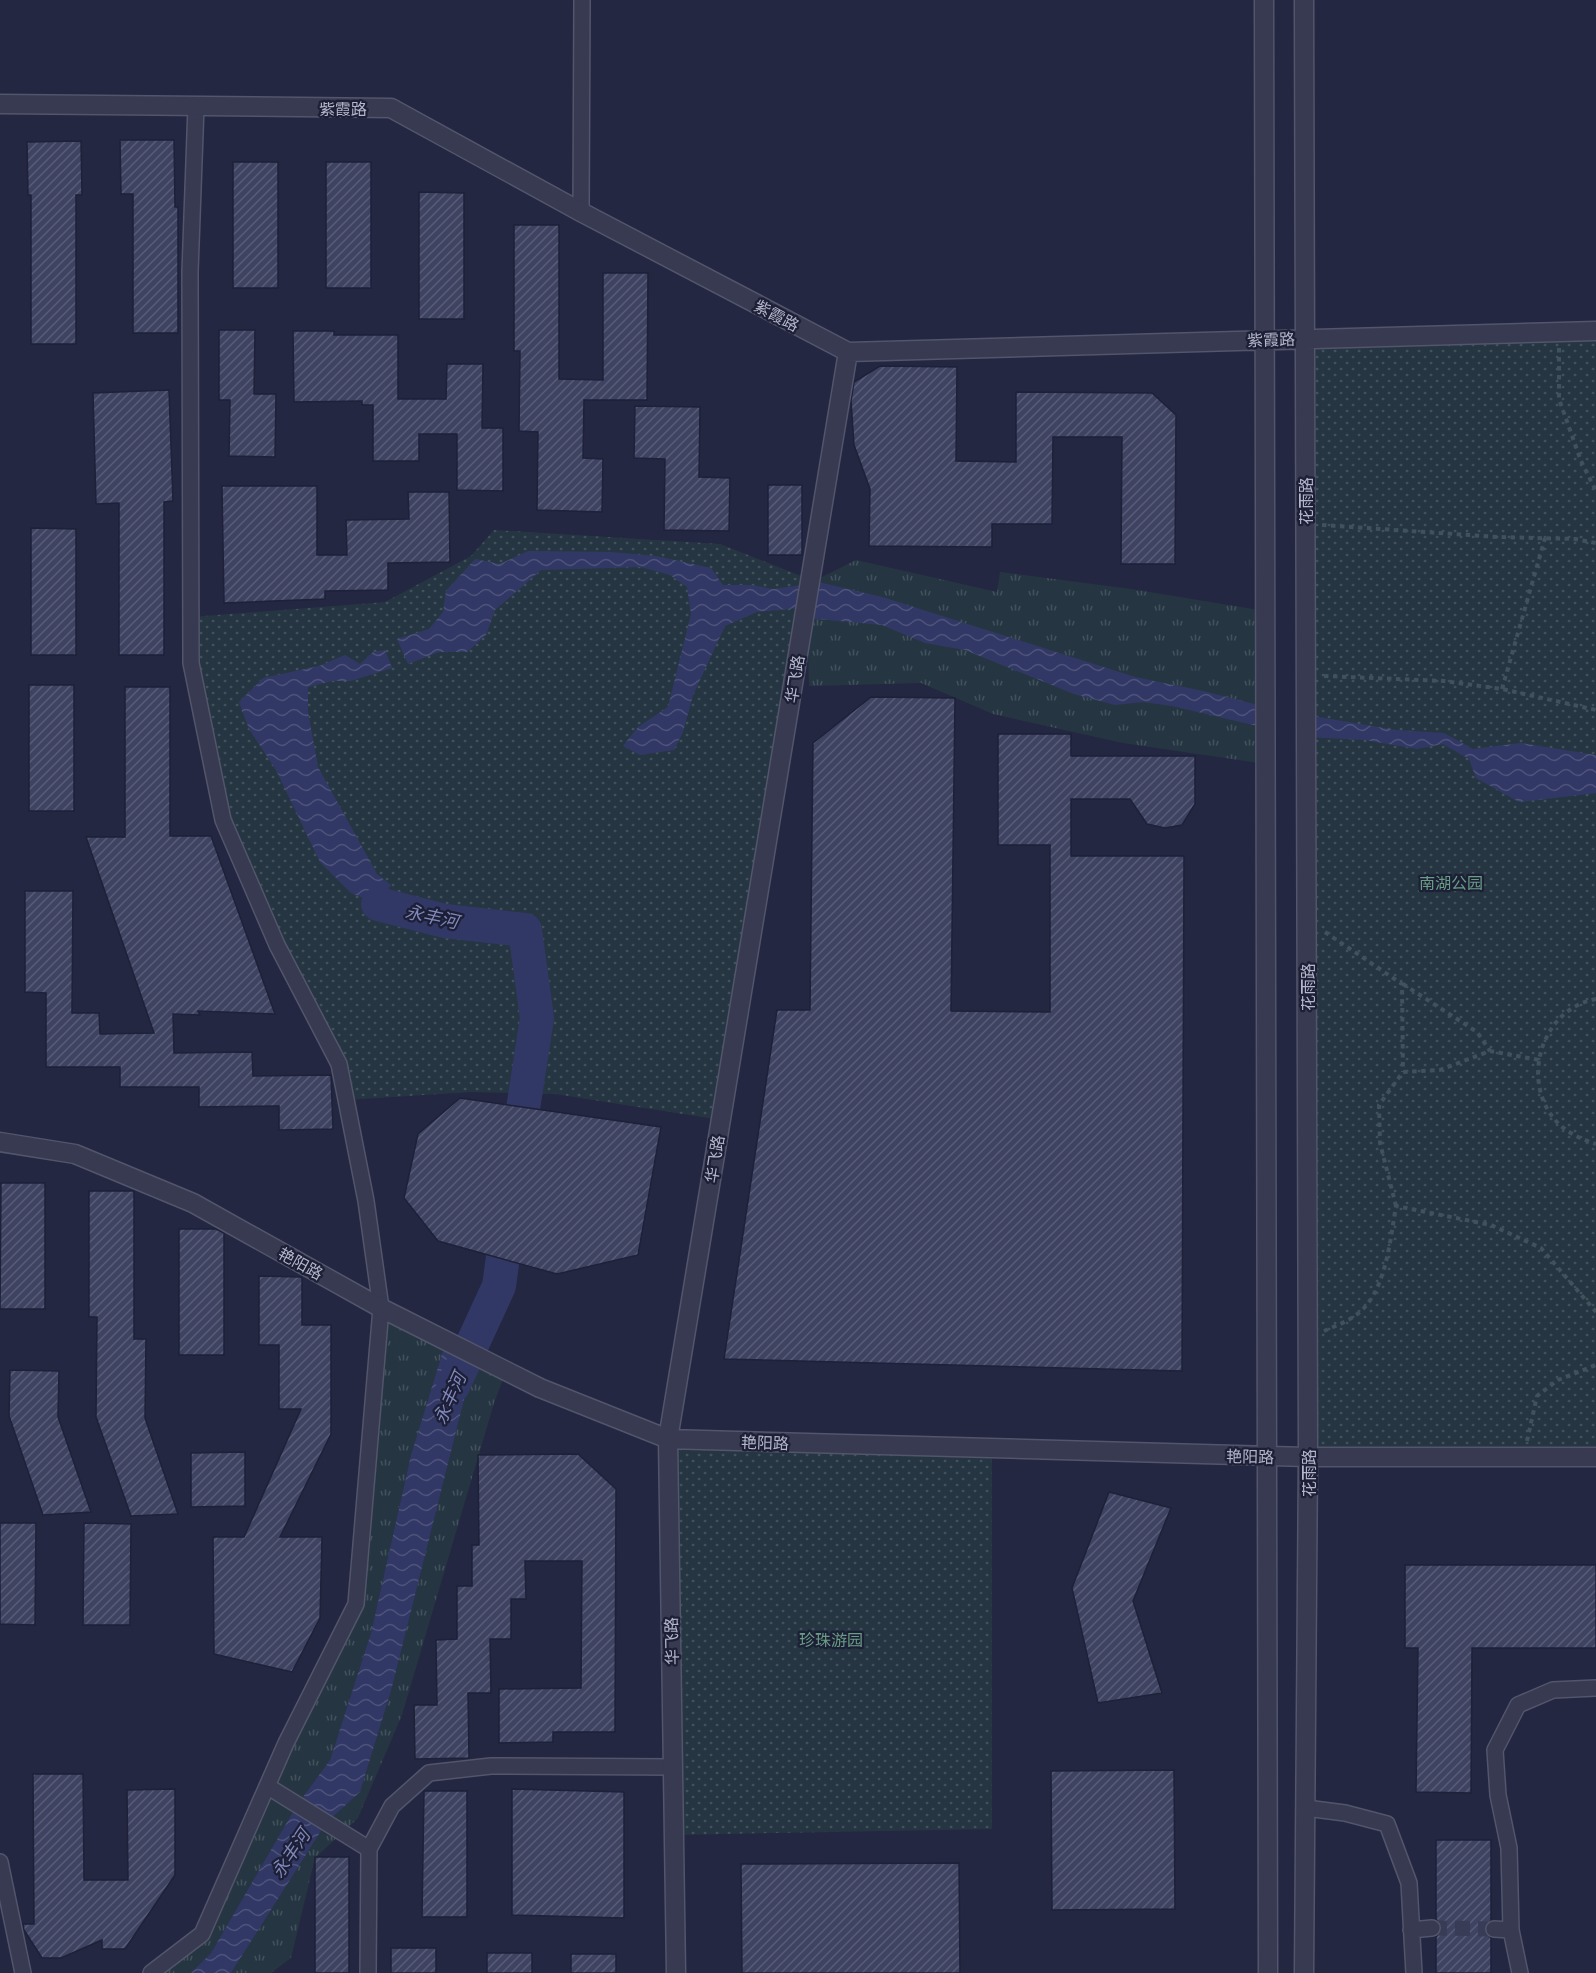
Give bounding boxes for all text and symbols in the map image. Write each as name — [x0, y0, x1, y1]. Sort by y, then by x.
street label: 紫霞路 — [319, 99, 367, 118]
street label: 紫霞路 — [751, 295, 803, 335]
street label: 紫霞路 — [1247, 329, 1295, 349]
street label: 花雨路 — [1296, 477, 1315, 525]
street label: 华飞路 — [781, 654, 807, 704]
park label: 南湖公园 — [1419, 873, 1483, 892]
water label: 永丰河 — [403, 900, 464, 933]
street label: 花雨路 — [1298, 963, 1317, 1011]
street label: 华飞路 — [701, 1134, 727, 1184]
street label: 艳阳路 — [275, 1243, 327, 1283]
water label: 永丰河 — [428, 1366, 471, 1427]
street label: 艳阳路 — [741, 1432, 789, 1452]
street label: 艳阳路 — [1226, 1446, 1274, 1466]
street label: 花雨路 — [1299, 1449, 1318, 1497]
street label: 华飞路 — [661, 1617, 681, 1665]
park label: 珍珠游园 — [799, 1630, 863, 1649]
water label: 永丰河 — [266, 1822, 316, 1882]

